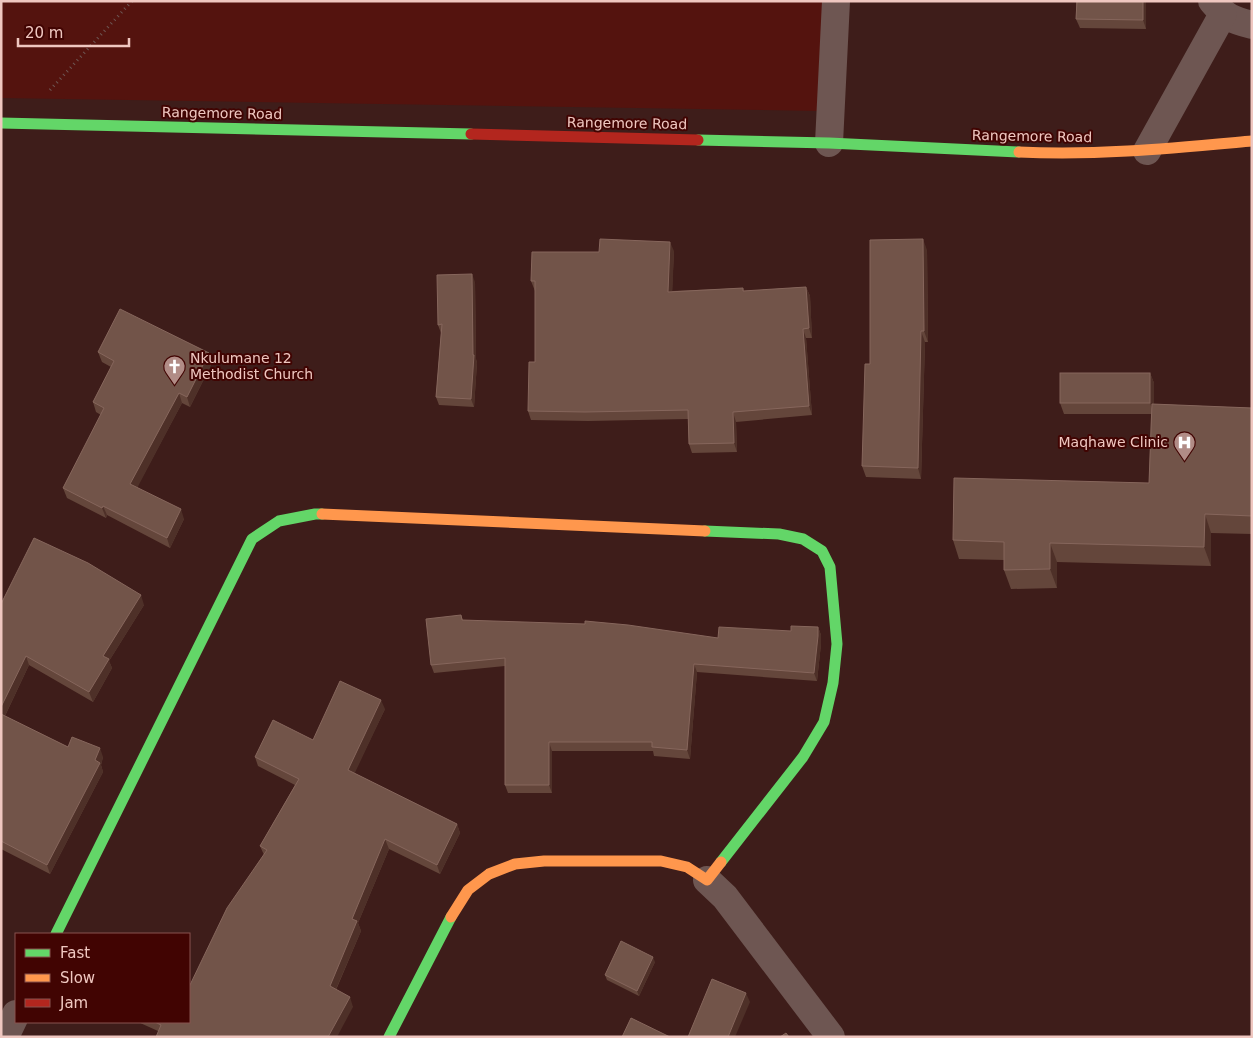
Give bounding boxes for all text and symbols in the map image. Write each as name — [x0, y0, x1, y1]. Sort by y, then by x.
scale bar — [18, 15, 129, 47]
text: 20 m — [25, 24, 63, 42]
street label: Rangemore Road — [162, 104, 282, 122]
street label: Rangemore Road — [567, 114, 687, 132]
street label: Rangemore Road — [972, 127, 1092, 145]
place label: Nkulumane 12 Methodist Church — [190, 350, 313, 382]
church icon: Nkulumane 12 Methodist Church — [162, 354, 186, 385]
hospital icon: Maqhawe Clinic — [1172, 430, 1196, 461]
place label: Maqhawe Clinic — [1058, 434, 1168, 450]
legend — [15, 933, 190, 1023]
text: Fast — [60, 944, 90, 962]
text: Slow — [60, 969, 95, 987]
text: Jam — [59, 994, 88, 1012]

